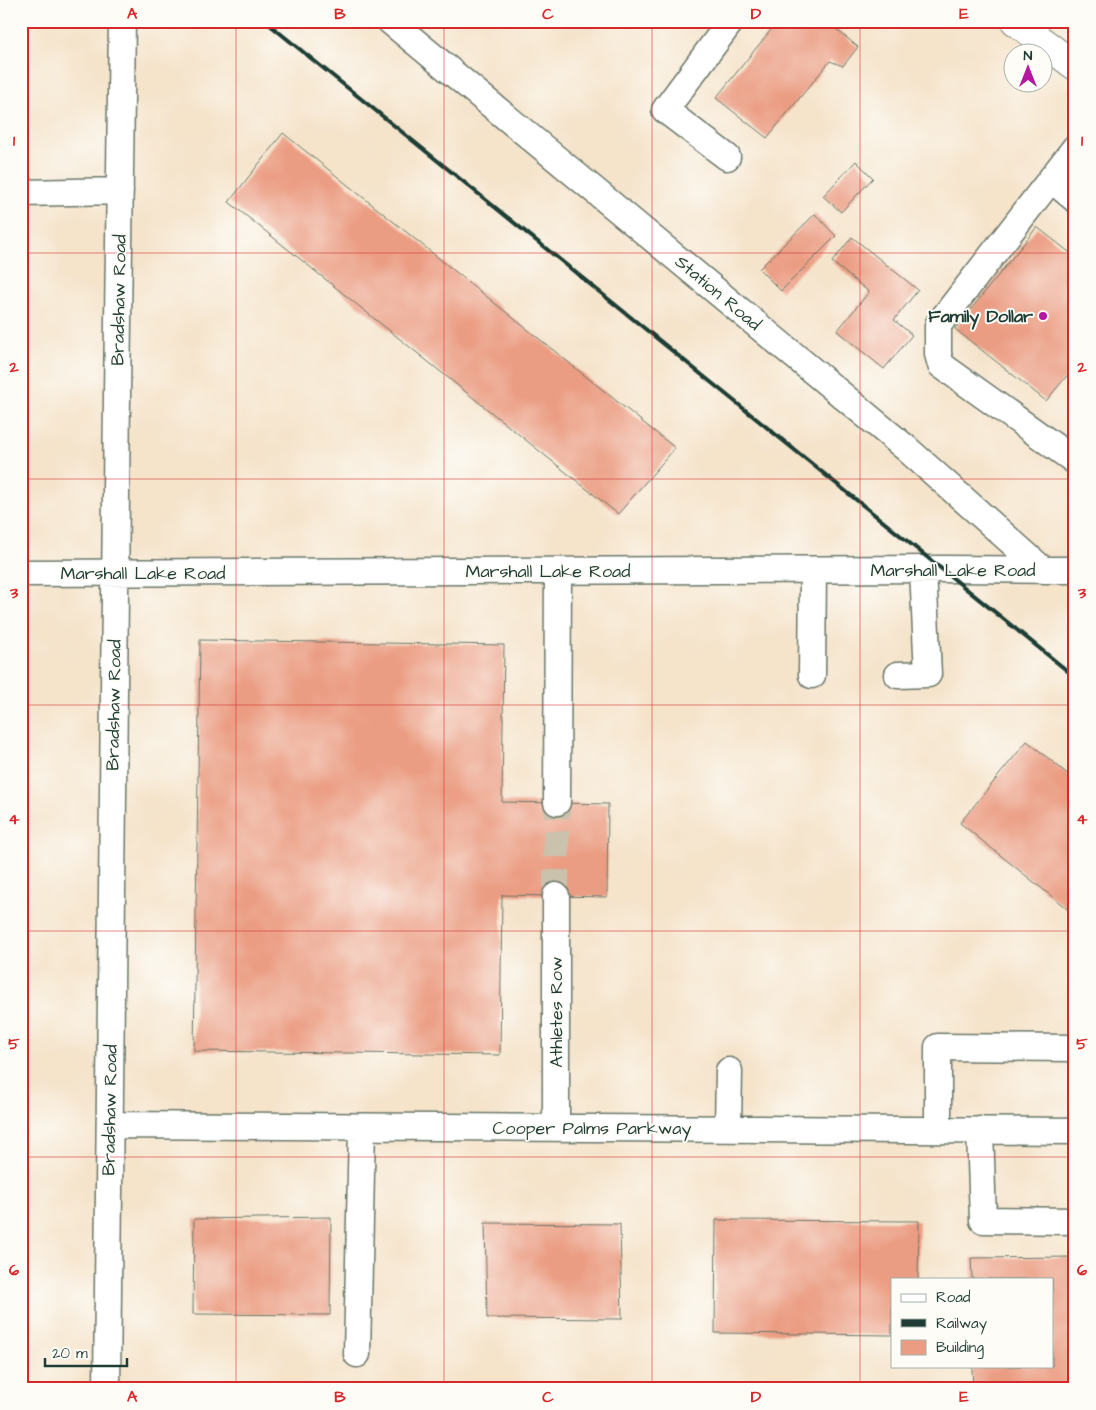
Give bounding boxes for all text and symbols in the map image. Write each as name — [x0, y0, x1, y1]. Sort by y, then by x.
text: A — [127, 3, 138, 25]
text: B — [334, 3, 346, 25]
text: C — [542, 3, 554, 25]
text: D — [751, 3, 762, 25]
text: E — [959, 3, 969, 25]
north arrow — [1004, 42, 1054, 92]
text: N — [1024, 46, 1033, 66]
text: 1 — [13, 130, 16, 152]
text: 1 — [1081, 130, 1084, 152]
street label: Bradshaw Road — [105, 234, 133, 366]
street label: Station Road — [669, 249, 767, 337]
place label: Family Dollar — [928, 304, 1033, 330]
marker: Family Dollar — [1037, 310, 1049, 322]
text: 2 — [8, 356, 19, 378]
text: 2 — [1076, 356, 1087, 378]
street label: Marshall Lake Road — [871, 558, 1035, 583]
street label: Marshall Lake Road — [466, 559, 630, 584]
street label: Marshall Lake Road — [61, 561, 225, 586]
text: 3 — [9, 582, 19, 604]
text: 3 — [1077, 582, 1087, 604]
street label: Bradshaw Road — [100, 639, 128, 771]
text: 4 — [9, 808, 20, 830]
text: 4 — [1077, 808, 1088, 830]
street label: Athletes Row — [544, 956, 569, 1068]
text: 5 — [8, 1033, 20, 1055]
text: 5 — [1076, 1033, 1088, 1055]
street label: Bradshaw Road — [96, 1044, 124, 1176]
street label: Cooper Palms Parkway — [493, 1116, 692, 1142]
text: 6 — [9, 1259, 19, 1281]
text: 6 — [1077, 1259, 1087, 1281]
legend — [891, 1278, 1054, 1368]
text: Road — [936, 1287, 971, 1308]
text: Railway — [936, 1313, 987, 1335]
scale bar — [45, 1335, 128, 1367]
text: Building — [936, 1337, 984, 1359]
text: 20 m — [52, 1343, 88, 1364]
text: A — [127, 1386, 138, 1408]
text: B — [334, 1386, 346, 1408]
text: C — [542, 1386, 554, 1408]
text: D — [751, 1386, 762, 1408]
text: E — [959, 1386, 969, 1408]

